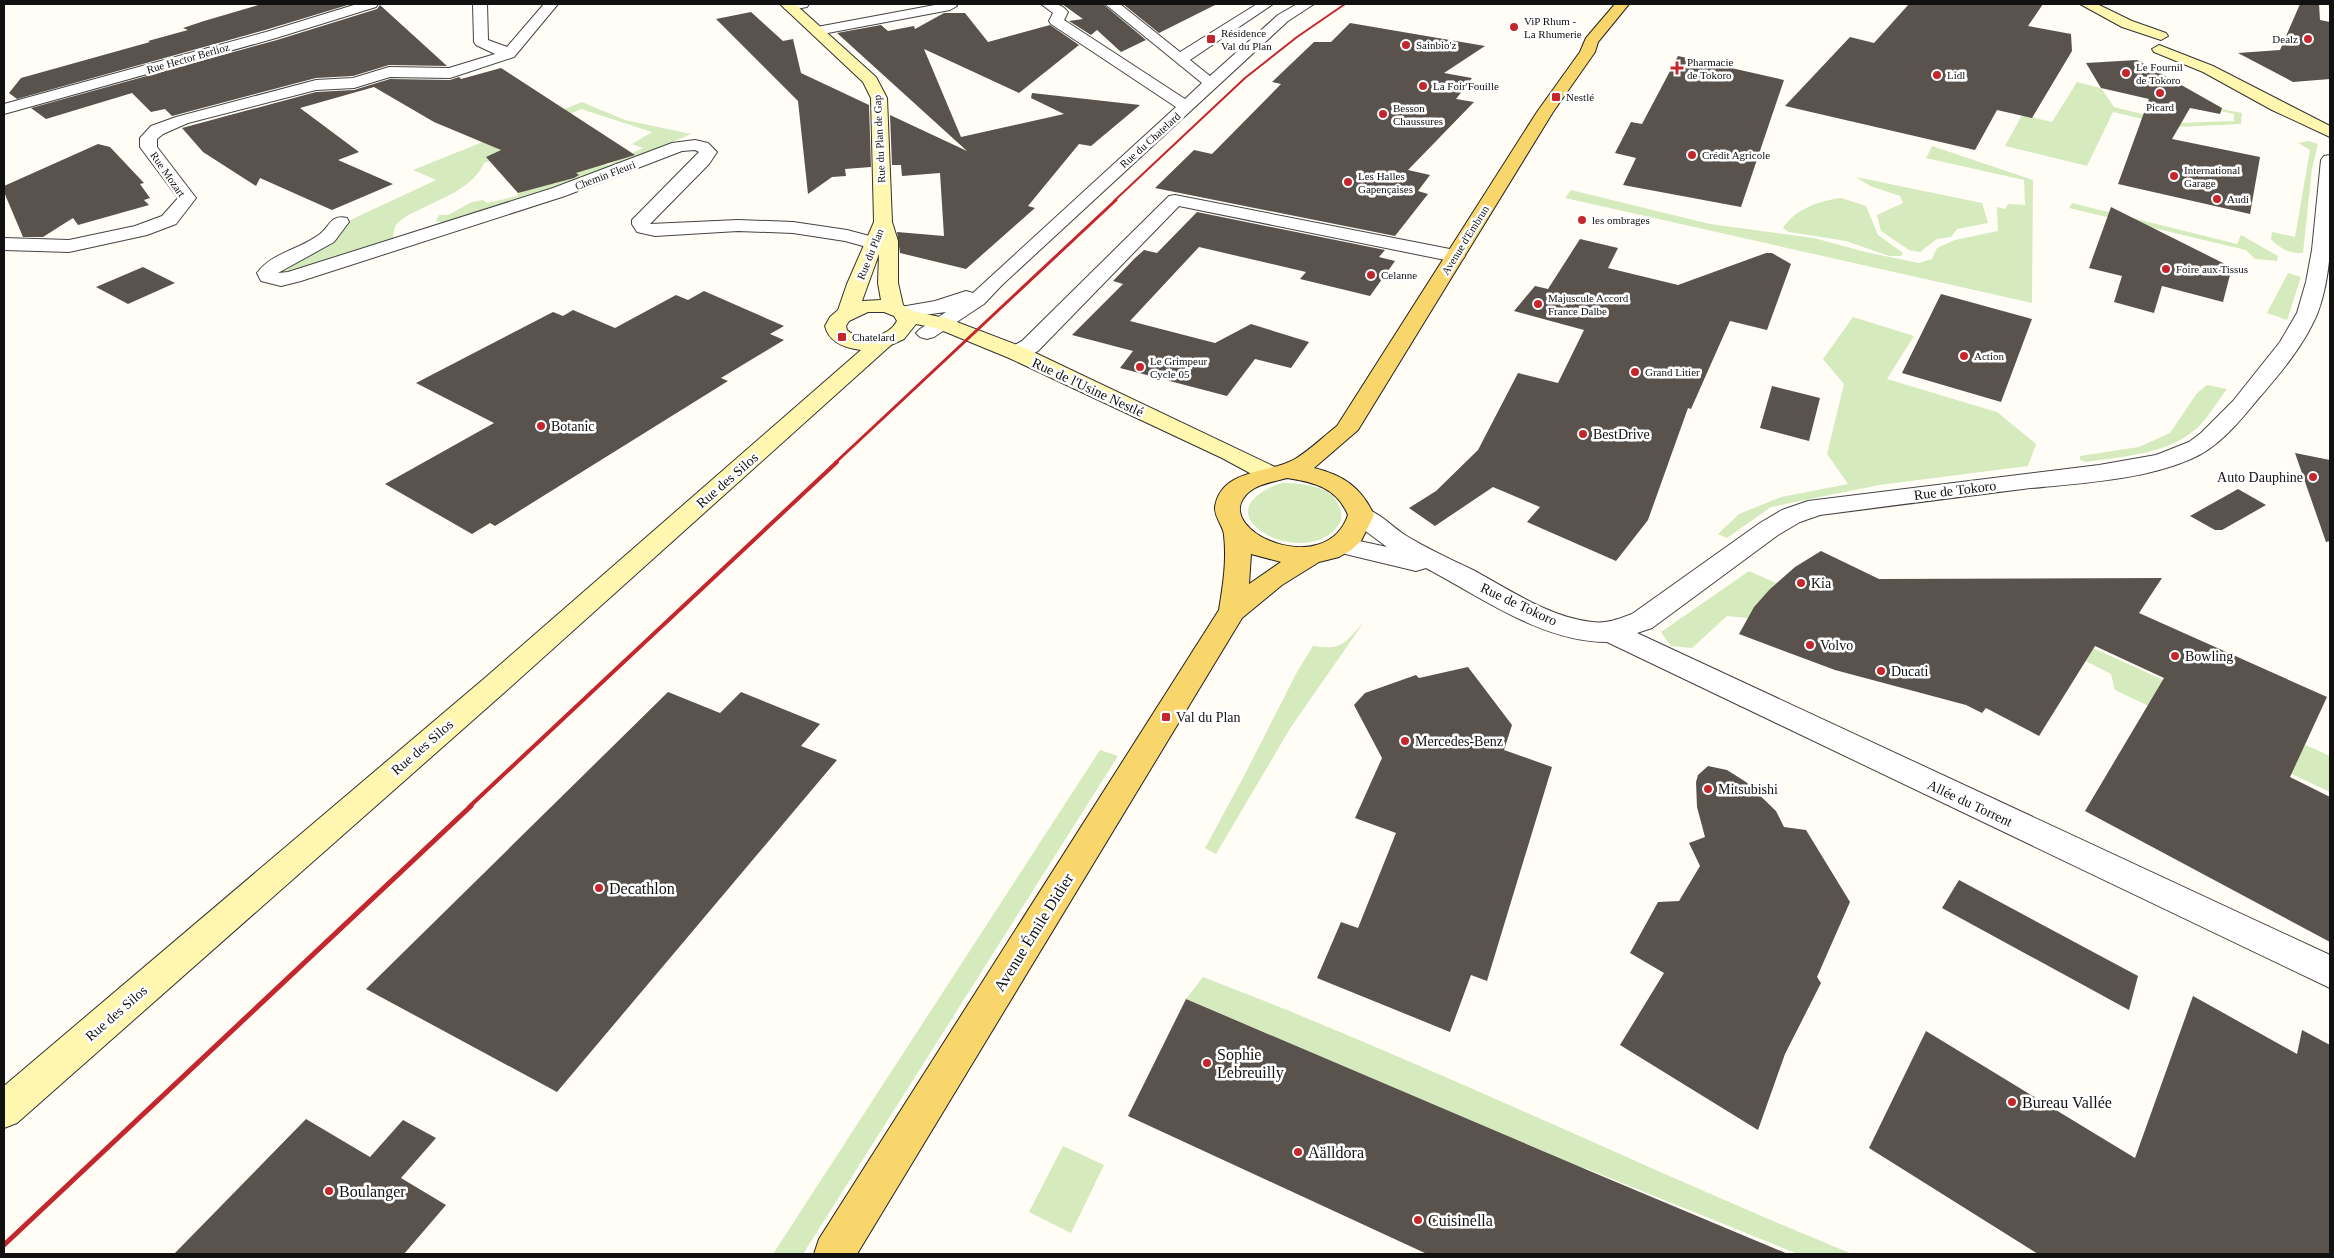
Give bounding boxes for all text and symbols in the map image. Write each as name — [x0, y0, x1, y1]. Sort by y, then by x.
place label: ViP Rhum - La Rhumerie — [1524, 15, 1582, 40]
marker: ViP Rhum - La Rhumerie — [1508, 21, 1520, 33]
place label: Résidence Val du Plan — [1221, 27, 1272, 52]
marker: Résidence Val du Plan — [1205, 33, 1217, 45]
place label: Dealz — [2272, 33, 2298, 45]
marker: Dealz — [2302, 33, 2314, 45]
marker: Sainbio'z — [1400, 39, 1412, 51]
place label: Sainbio'z — [1416, 39, 1457, 51]
street label: Rue Hector Berlioz — [145, 40, 231, 76]
place label: Pharmacie de Tokoro — [1687, 56, 1734, 81]
place label: Le Fournil de Tokoro — [2136, 61, 2183, 86]
marker: Pharmacie de Tokoro — [1671, 62, 1683, 74]
marker: Le Fournil de Tokoro — [2120, 67, 2132, 79]
marker: Lidl — [1931, 69, 1943, 81]
place label: Lidl — [1947, 69, 1965, 81]
marker: La Foir'Fouille — [1417, 80, 1429, 92]
place label: La Foir'Fouille — [1433, 80, 1499, 92]
marker: Picard — [2154, 87, 2166, 99]
marker: Nestlé — [1550, 91, 1562, 103]
place label: Nestlé — [1566, 91, 1594, 103]
street label: Rue du Plan de Gap — [871, 94, 887, 183]
place label: Picard — [2146, 101, 2175, 113]
place label: Besson Chaussures — [1393, 102, 1443, 127]
marker: Besson Chaussures — [1377, 108, 1389, 120]
street label: Rue du Chatelard — [1117, 109, 1183, 170]
street label: Rue Mozart — [148, 149, 188, 199]
marker: Crédit Agricole — [1686, 149, 1698, 161]
place label: Crédit Agricole — [1702, 149, 1770, 161]
street label: Chemin Fleuri — [573, 158, 637, 192]
place label: International Garage — [2184, 164, 2240, 189]
place label: Les Halles Gapençaises — [1358, 170, 1413, 195]
marker: International Garage — [2168, 170, 2180, 182]
marker: Les Halles Gapençaises — [1342, 176, 1354, 188]
marker: Audi — [2211, 193, 2223, 205]
place label: Audi — [2227, 193, 2249, 205]
street label: Avenue d'Embrun — [1439, 203, 1491, 277]
marker: les ombrages — [1576, 214, 1588, 226]
place label: les ombrages — [1592, 214, 1650, 226]
street label: Rue du Plan — [854, 226, 886, 281]
marker: Foire aux Tissus — [2160, 263, 2172, 275]
place label: Foire aux Tissus — [2176, 263, 2248, 275]
marker: Celanne — [1365, 269, 1377, 281]
place label: Celanne — [1381, 269, 1417, 281]
place label: Majuscule Accord France Dalbe — [1548, 292, 1629, 317]
marker: Majuscule Accord France Dalbe — [1532, 298, 1544, 310]
marker: Chatelard — [836, 331, 848, 343]
place label: Chatelard — [852, 331, 895, 343]
marker: Action — [1958, 350, 1970, 362]
place label: Action — [1974, 350, 2004, 362]
street label: Rue de l'Usine Nestlé — [1030, 355, 1146, 420]
place label: Le Grimpeur Cycle 05 — [1150, 355, 1207, 380]
marker: Le Grimpeur Cycle 05 — [1134, 361, 1146, 373]
marker: Grand Litier — [1629, 366, 1641, 378]
place label: Grand Litier — [1645, 366, 1700, 378]
place label: Botanic — [551, 419, 595, 434]
marker: Botanic — [535, 420, 547, 432]
place label: BestDrive — [1593, 427, 1650, 442]
marker: BestDrive — [1577, 428, 1589, 440]
street label: Rue des Silos — [694, 450, 761, 511]
place label: Auto Dauphine — [2217, 470, 2303, 485]
marker: Auto Dauphine — [2307, 471, 2319, 483]
street label: Rue de Tokoro — [1913, 478, 1997, 503]
place label: Kia — [1811, 576, 1832, 591]
marker: Kia — [1795, 577, 1807, 589]
street label: Rue de Tokoro — [1478, 580, 1559, 629]
place label: Volvo — [1820, 638, 1853, 653]
marker: Volvo — [1804, 639, 1816, 651]
place label: Bowling — [2185, 649, 2233, 664]
marker: Bowling — [2169, 650, 2181, 662]
place label: Ducati — [1891, 664, 1928, 679]
marker: Ducati — [1875, 665, 1887, 677]
place label: Val du Plan — [1176, 710, 1241, 725]
marker: Val du Plan — [1160, 711, 1172, 723]
street label: Rue des Silos — [389, 717, 456, 778]
place label: Mercedes-Benz — [1415, 734, 1503, 749]
marker: Mercedes-Benz — [1399, 735, 1411, 747]
street label: Allée du Torrent — [1925, 777, 2015, 830]
place label: Mitsubishi — [1718, 782, 1778, 797]
marker: Mitsubishi — [1702, 783, 1714, 795]
street label: Avenue Émile Didier — [989, 869, 1077, 994]
place label: Decathlon — [609, 880, 675, 897]
marker: Decathlon — [593, 882, 605, 894]
street label: Rue des Silos — [83, 983, 150, 1044]
place label: Sophie Lebreuilly — [1217, 1046, 1284, 1082]
marker: Sophie Lebreuilly — [1201, 1057, 1213, 1069]
place label: Bureau Vallée — [2022, 1094, 2112, 1111]
marker: Bureau Vallée — [2006, 1096, 2018, 1108]
place label: Aälldora — [1308, 1144, 1364, 1161]
marker: Aälldora — [1292, 1146, 1304, 1158]
place label: Boulanger — [339, 1183, 406, 1201]
marker: Boulanger — [323, 1185, 335, 1197]
place label: Cuisinella — [1428, 1212, 1493, 1229]
marker: Cuisinella — [1412, 1214, 1424, 1226]

